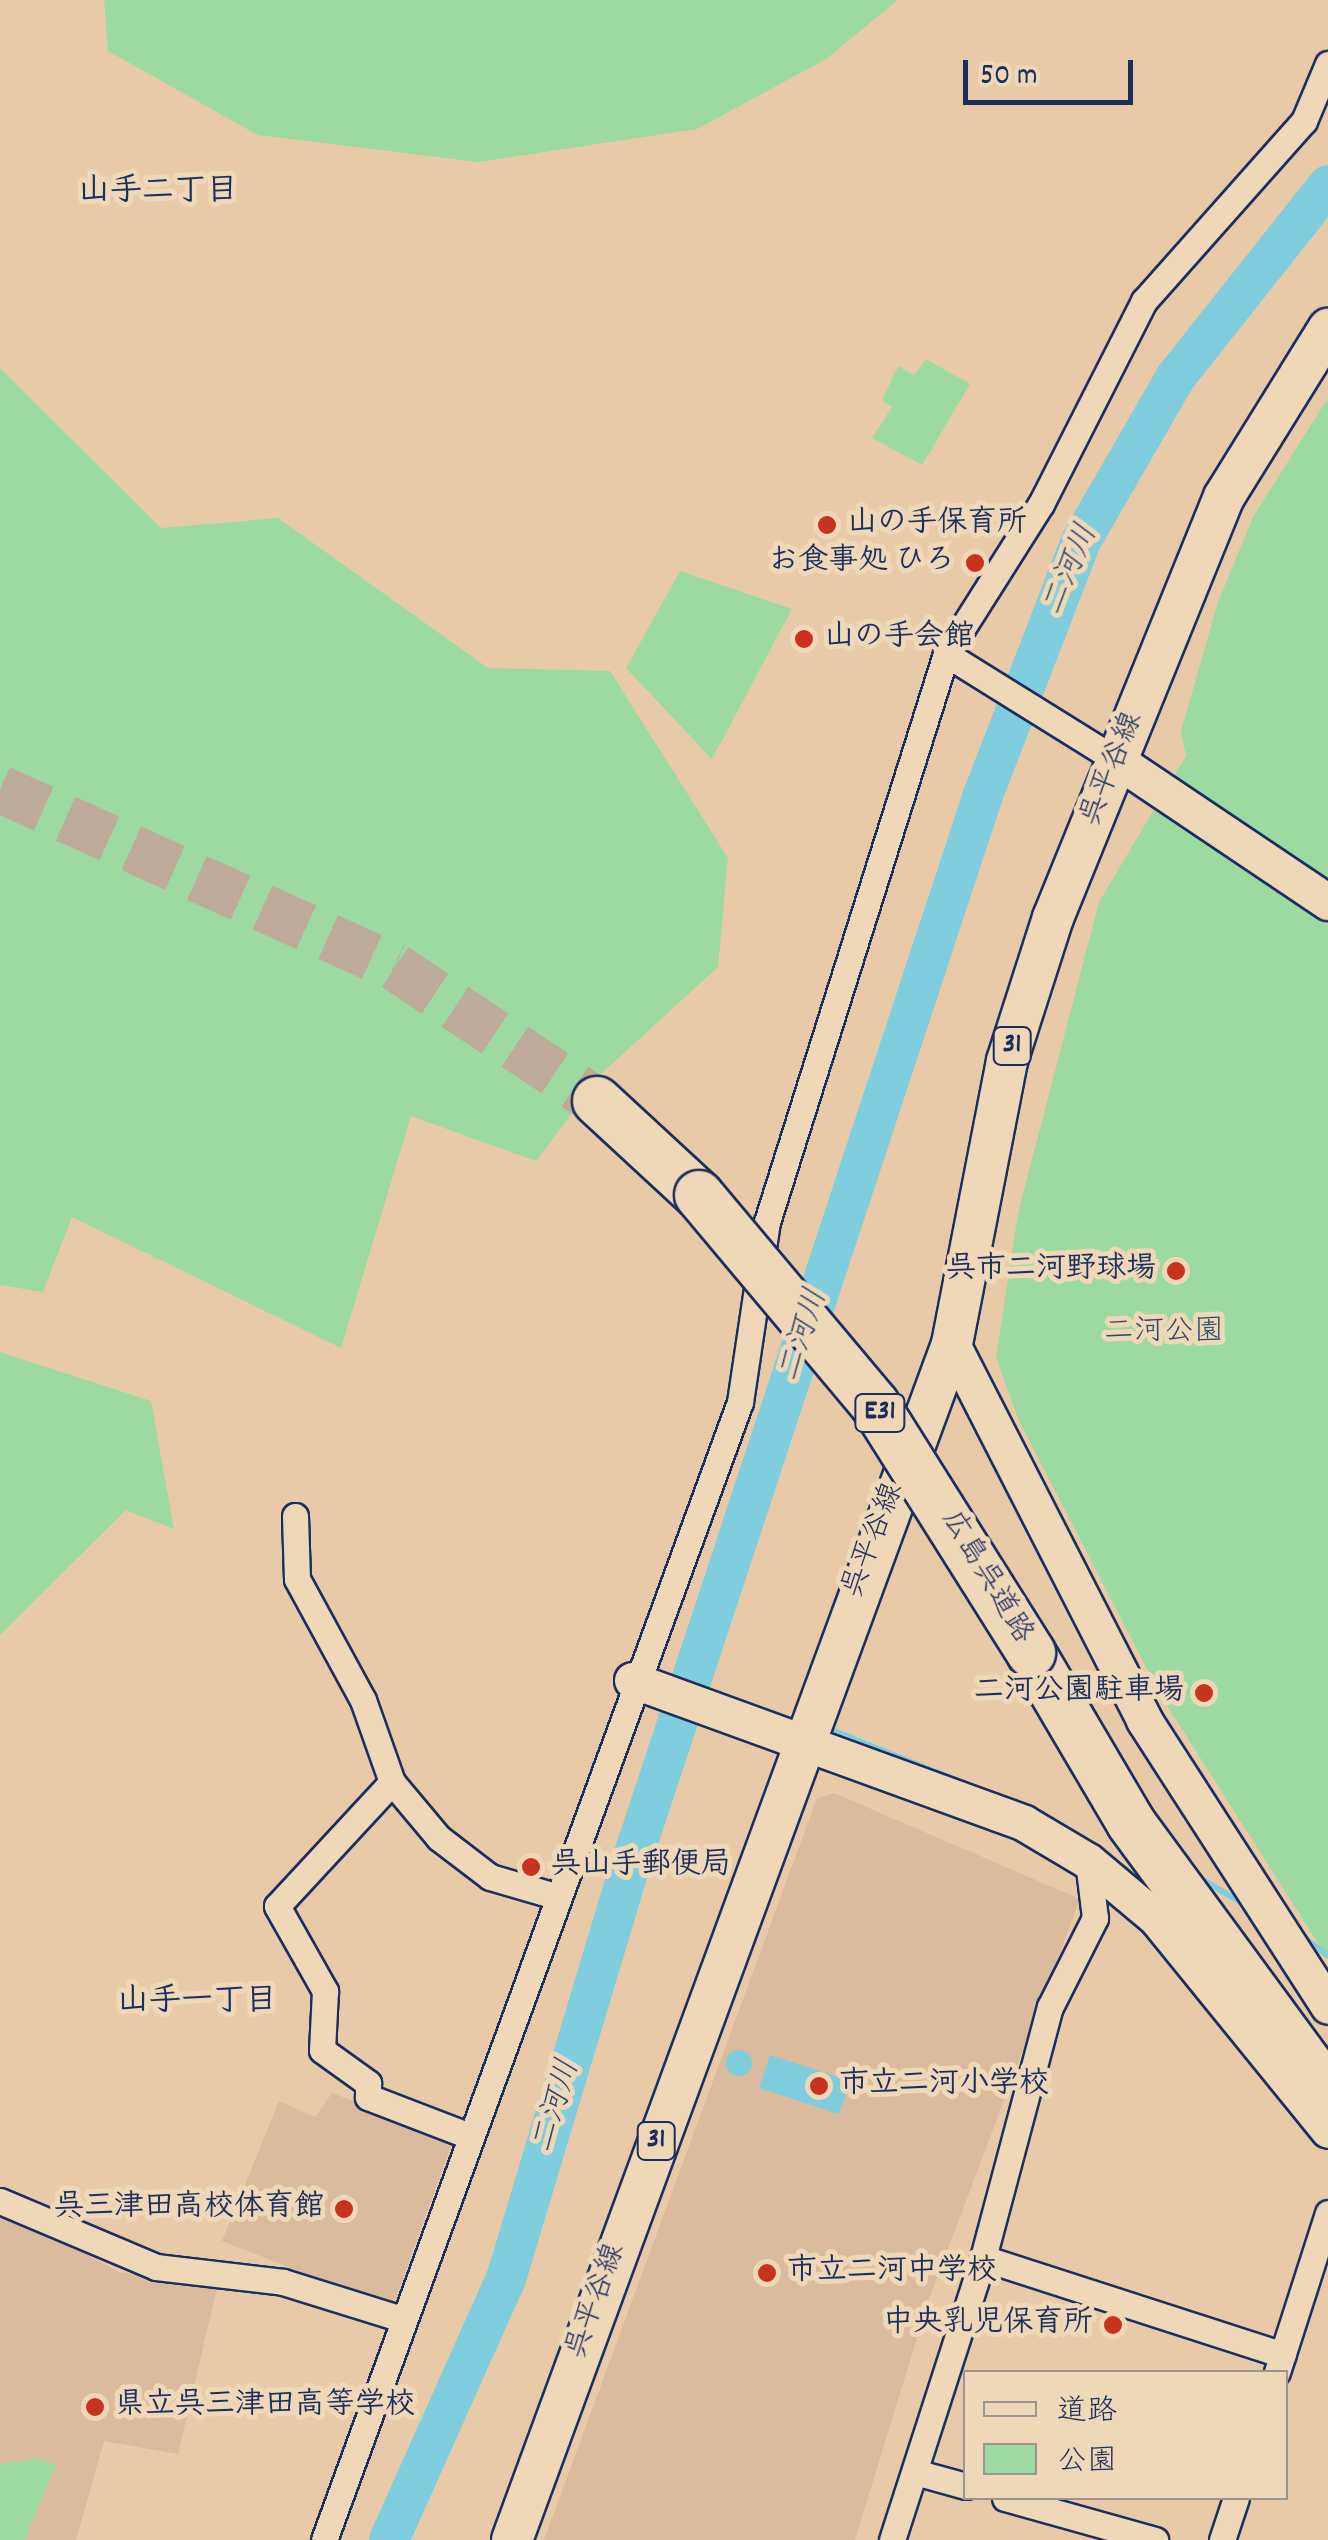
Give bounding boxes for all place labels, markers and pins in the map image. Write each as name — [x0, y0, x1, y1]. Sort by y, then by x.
place label: 山の手保育所 — [847, 507, 1027, 543]
marker: 山の手保育所 — [816, 514, 838, 536]
place label: お食事処 ひろ — [768, 545, 955, 581]
marker: お食事処 ひろ — [964, 552, 986, 574]
place label: 山の手会館 — [824, 621, 974, 657]
marker: 山の手会館 — [793, 628, 815, 650]
place label: 呉市二河野球場 — [946, 1253, 1156, 1289]
marker: 呉市二河野球場 — [1165, 1260, 1187, 1282]
place label: 二河公園駐車場 — [974, 1675, 1184, 1711]
marker: 二河公園駐車場 — [1193, 1682, 1215, 1704]
place label: 呉山手郵便局 — [551, 1849, 731, 1885]
marker: 呉山手郵便局 — [520, 1856, 542, 1878]
place label: 市立二河小学校 — [839, 2068, 1049, 2104]
marker: 市立二河小学校 — [808, 2075, 830, 2097]
place label: 呉三津田高校体育館 — [54, 2191, 324, 2227]
marker: 呉三津田高校体育館 — [333, 2198, 355, 2220]
place label: 市立二河中学校 — [787, 2255, 997, 2291]
marker: 市立二河中学校 — [756, 2262, 778, 2284]
place label: 中央乳児保育所 — [883, 2307, 1093, 2343]
marker: 中央乳児保育所 — [1102, 2314, 1124, 2336]
place label: 県立呉三津田高等学校 — [115, 2389, 415, 2425]
marker: 県立呉三津田高等学校 — [84, 2396, 106, 2418]

